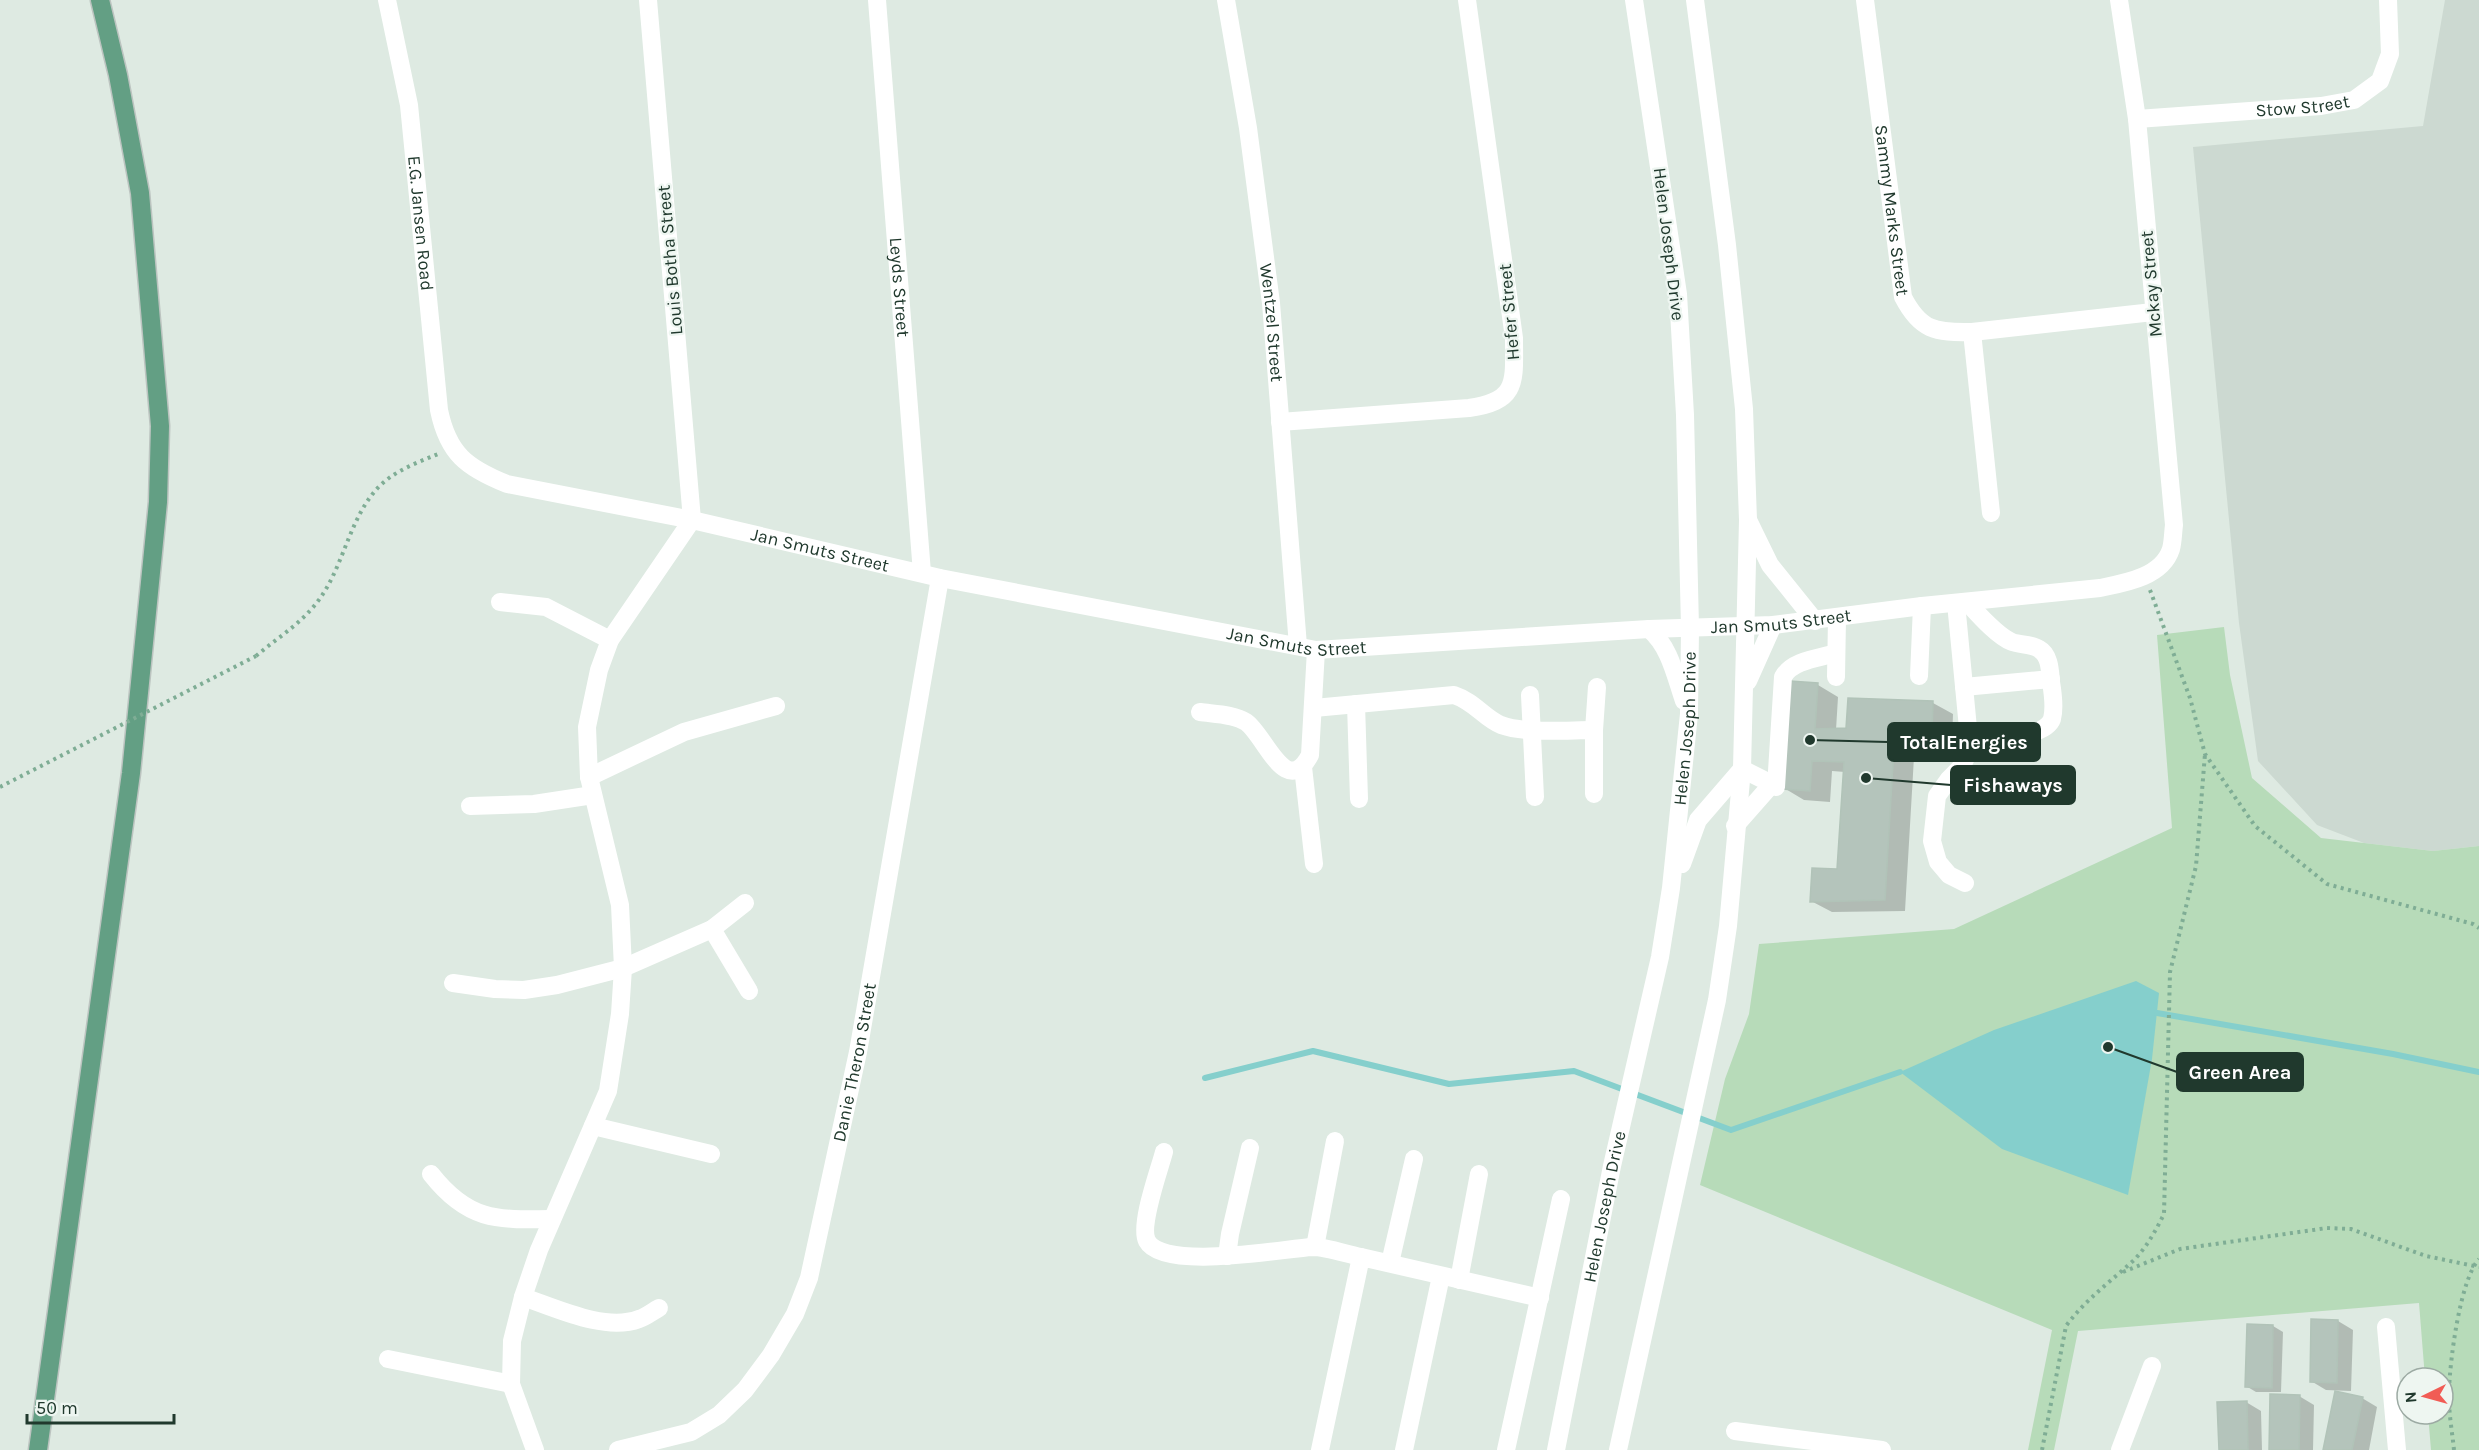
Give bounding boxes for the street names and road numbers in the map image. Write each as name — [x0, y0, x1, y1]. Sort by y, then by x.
street label: Stow Street — [2255, 90, 2351, 122]
street label: Sammy Marks Street — [1870, 123, 1914, 297]
street label: E.G. Jansen Road — [403, 154, 438, 292]
street label: Helen Joseph Drive — [1649, 166, 1689, 322]
street label: Louis Botha Street — [652, 184, 688, 336]
street label: Mckay Street — [2135, 230, 2167, 338]
street label: Leyds Street — [885, 236, 914, 338]
street label: Wentzel Street — [1255, 262, 1288, 383]
street label: Hefer Street — [1494, 263, 1524, 361]
street label: Jan Smuts Street — [749, 523, 891, 577]
street label: Jan Smuts Street — [1710, 604, 1853, 638]
street label: Jan Smuts Street — [1225, 622, 1367, 661]
street label: Helen Joseph Drive — [1669, 651, 1701, 807]
street label: Danie Theron Street — [828, 981, 881, 1144]
street label: Helen Joseph Drive — [1578, 1129, 1631, 1285]

